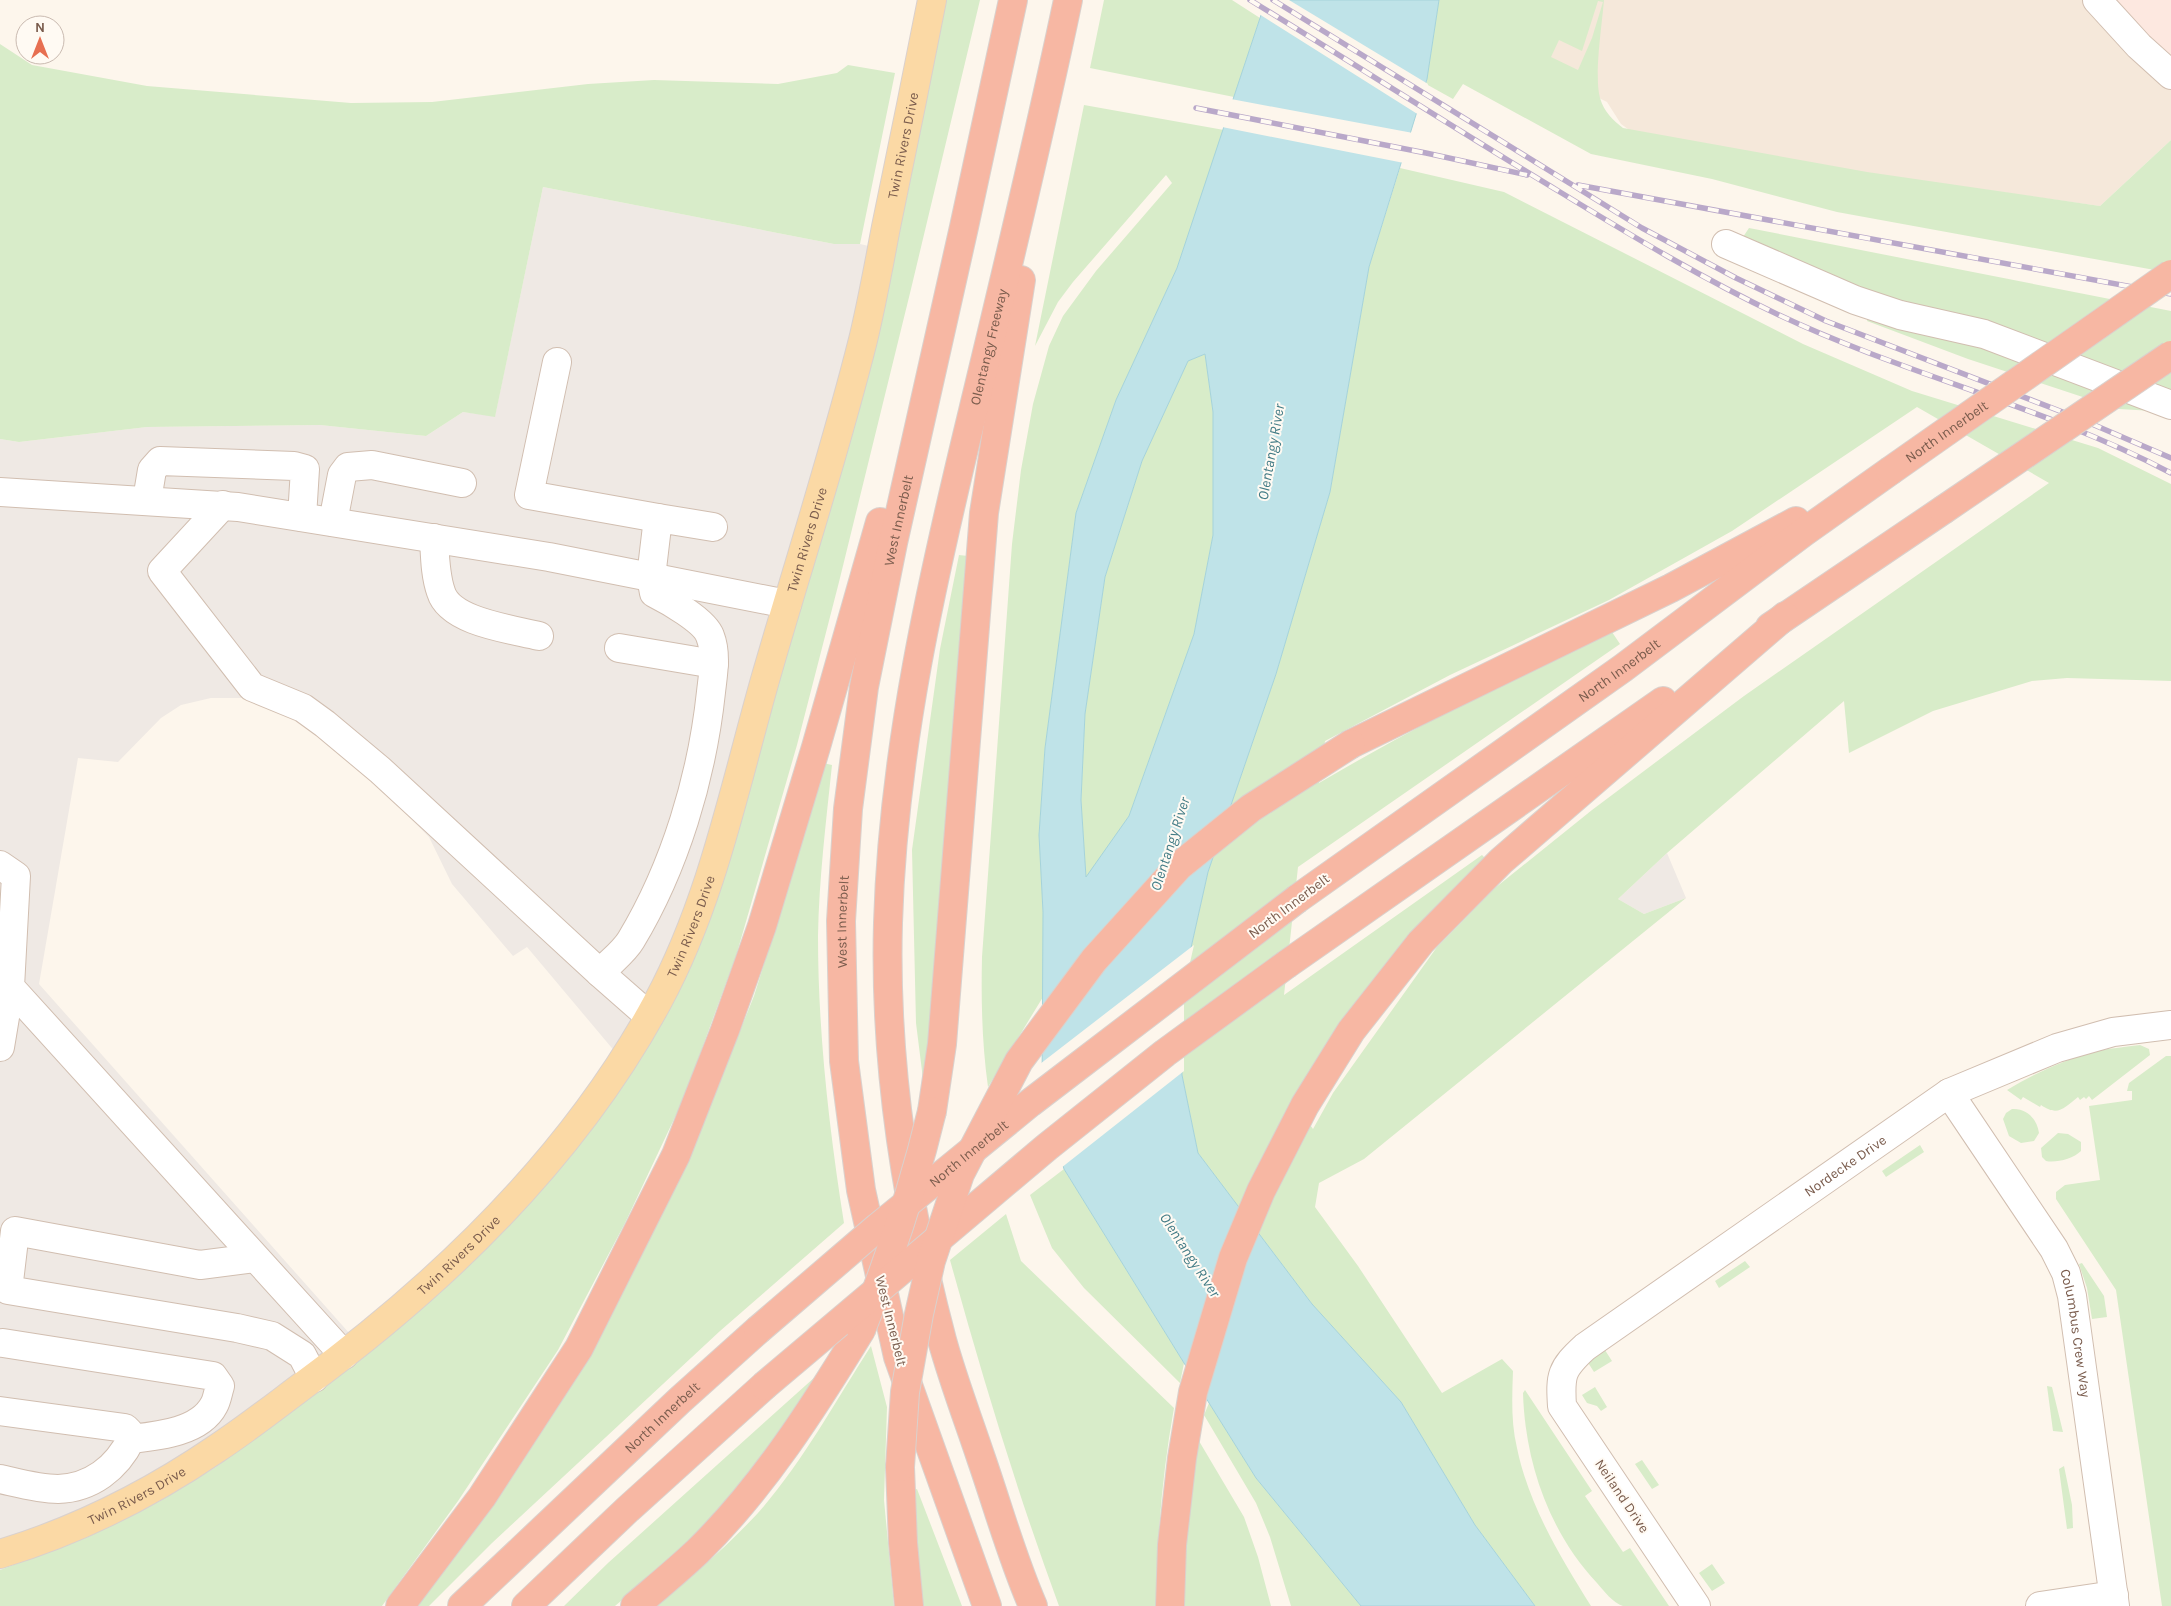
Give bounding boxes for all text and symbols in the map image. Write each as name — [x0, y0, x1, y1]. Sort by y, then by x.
north arrow — [15, 15, 65, 65]
text: N — [35, 19, 45, 36]
street label: Twin Rivers Drive — [884, 91, 922, 200]
street label: Olentangy Freeway — [966, 286, 1011, 407]
street label: North Innerbelt — [1902, 397, 1991, 466]
water label: Olentangy River — [1254, 402, 1288, 501]
street label: West Innerbelt — [880, 473, 917, 568]
street label: Twin Rivers Drive — [783, 485, 830, 594]
street label: North Innerbelt — [1575, 635, 1663, 706]
water label: Olentangy River — [1146, 794, 1194, 893]
street label: North Innerbelt — [1245, 870, 1333, 942]
street label: Twin Rivers Drive — [663, 873, 718, 980]
street label: West Innerbelt — [832, 875, 852, 968]
street label: North Innerbelt — [926, 1116, 1012, 1190]
street label: Nordecke Drive — [1801, 1131, 1889, 1200]
water label: Olentangy River — [1156, 1209, 1224, 1301]
street label: Twin Rivers Drive — [414, 1212, 504, 1299]
street label: Columbus Crew Way — [2057, 1267, 2095, 1399]
street label: West Innerbelt — [872, 1274, 910, 1368]
street label: North Innerbelt — [621, 1378, 703, 1457]
street label: Neiland Drive — [1591, 1456, 1653, 1536]
street label: Twin Rivers Drive — [85, 1462, 189, 1528]

